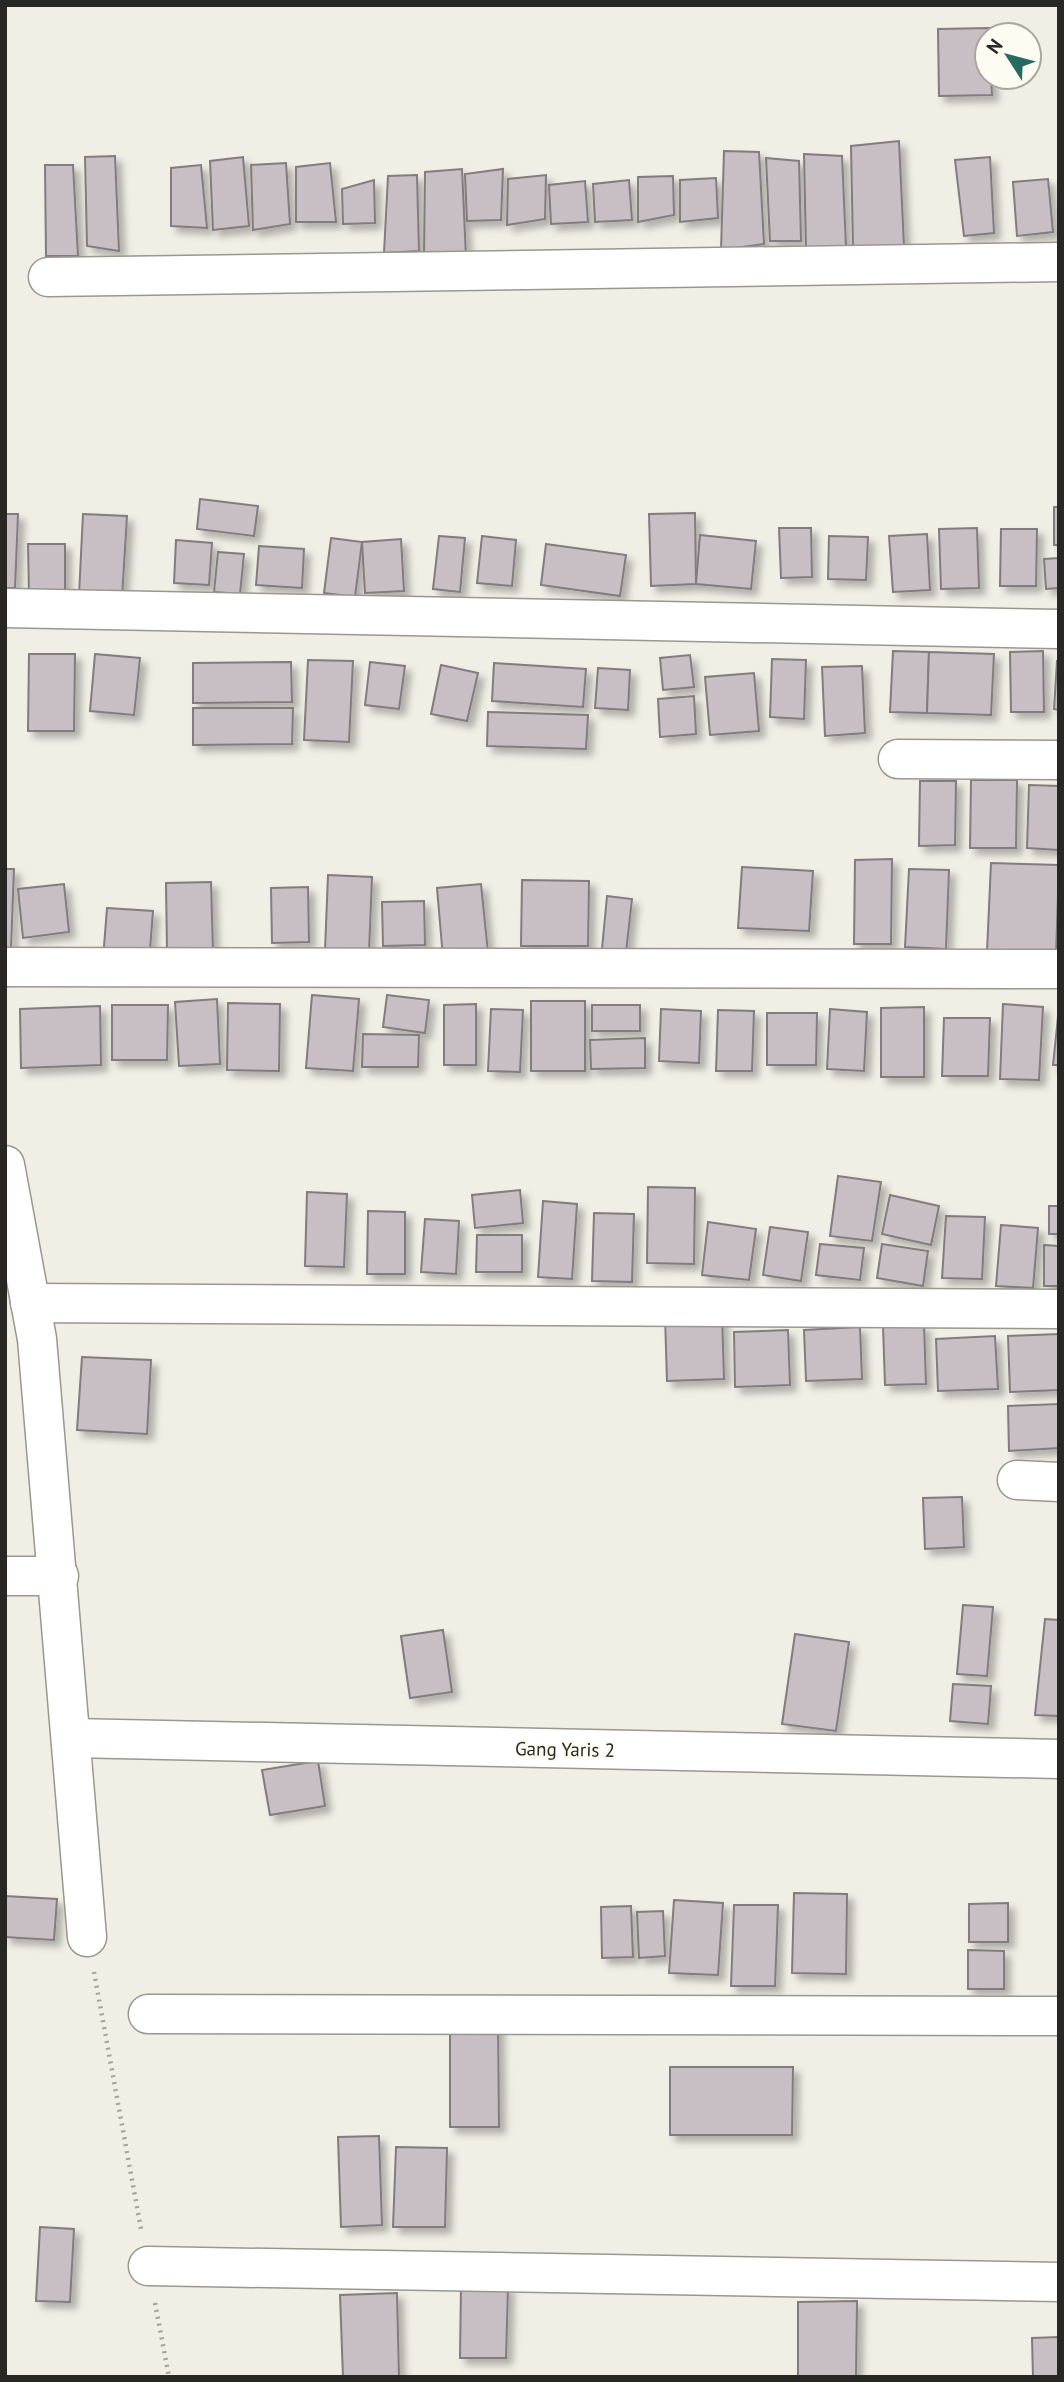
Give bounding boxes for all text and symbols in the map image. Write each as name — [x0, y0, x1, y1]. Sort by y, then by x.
north arrow — [973, 21, 1043, 91]
text: N — [981, 34, 1008, 58]
street label: Gang Yaris 2 — [515, 1736, 615, 1762]

